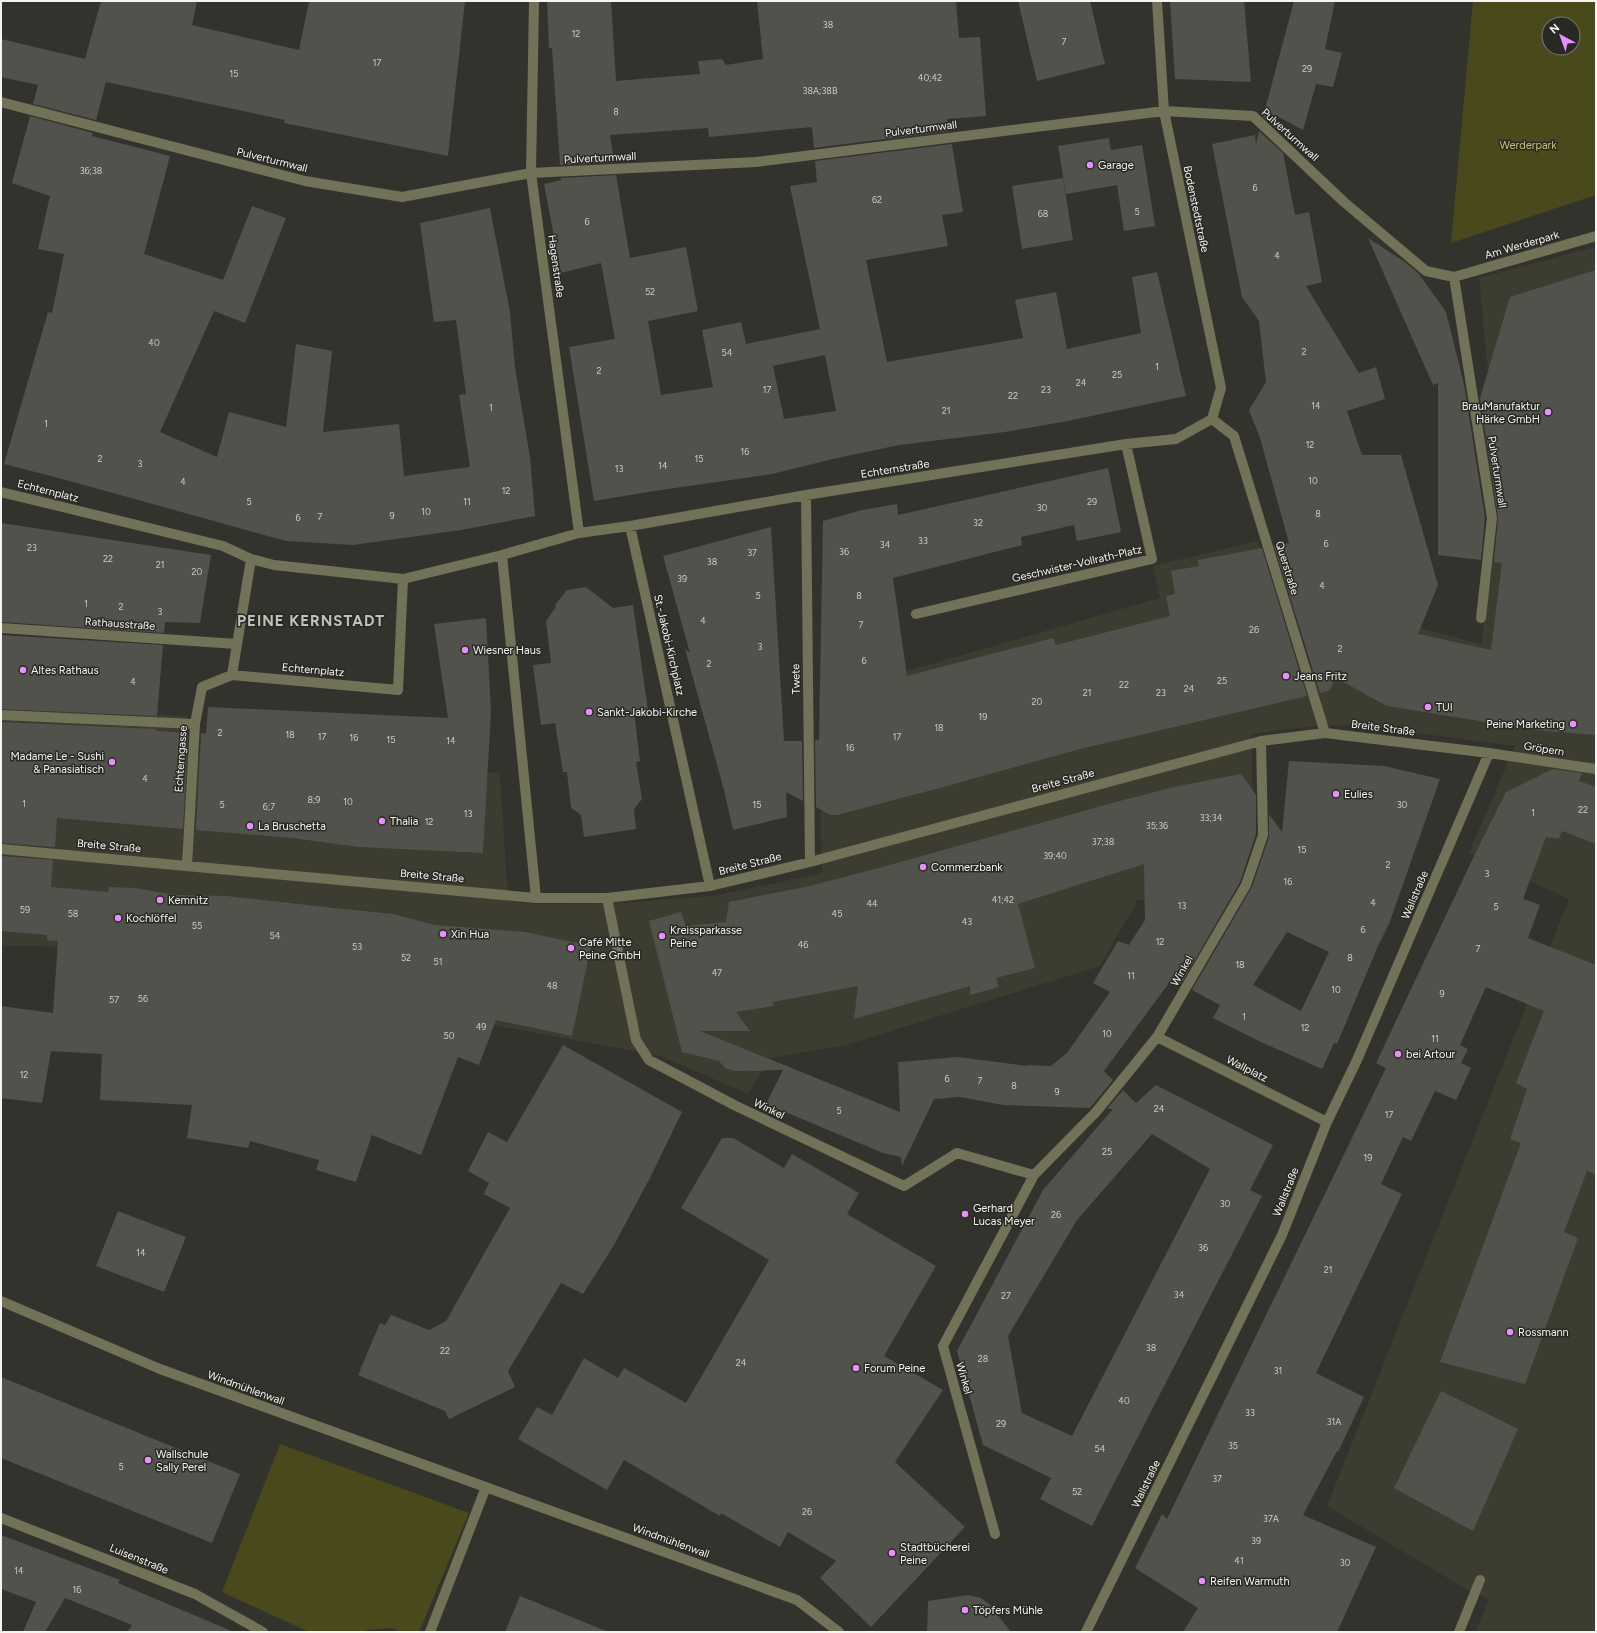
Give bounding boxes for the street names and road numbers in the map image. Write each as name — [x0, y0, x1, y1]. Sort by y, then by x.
street label: Pulverturmwall — [1259, 106, 1321, 164]
street label: Pulverturmwall — [884, 118, 958, 140]
street label: Pulverturmwall — [235, 145, 309, 175]
street label: Pulverturmwall — [563, 150, 637, 166]
street label: Bodenstedtstraße — [1180, 164, 1212, 254]
street label: Am Werderpark — [1483, 228, 1561, 262]
street label: Hagenstraße — [545, 234, 567, 298]
street label: Pulverturmwall — [1485, 435, 1509, 509]
street label: Echternstraße — [860, 457, 930, 481]
street label: Echternplatz — [16, 477, 80, 505]
street label: Querstraße — [1273, 540, 1301, 596]
street label: Geschwister-Vollrath-Platz — [1011, 543, 1143, 585]
street label: St.-Jakobi-Kirchplatz — [651, 593, 687, 697]
street label: Rathausstraße — [84, 615, 156, 633]
street label: Echternplatz — [281, 661, 345, 679]
street label: Twete — [789, 664, 803, 694]
street label: Breite Straße — [1350, 718, 1416, 738]
street label: Echterngasse — [172, 725, 190, 793]
street label: Gröpern — [1523, 739, 1565, 759]
street label: Breite Straße — [1030, 766, 1096, 796]
street label: Breite Straße — [76, 837, 142, 855]
street label: Breite Straße — [717, 850, 783, 878]
street label: Breite Straße — [399, 867, 465, 885]
street label: Wallstraße — [1399, 869, 1431, 921]
street label: Winkel — [1168, 954, 1196, 988]
street label: Wallplatz — [1224, 1053, 1270, 1085]
street label: Winkel — [751, 1096, 787, 1122]
street label: Wallstraße — [1270, 1166, 1302, 1218]
street label: Winkel — [953, 1360, 975, 1396]
street label: Windmühlenwall — [206, 1368, 286, 1408]
street label: Wallstraße — [1129, 1458, 1163, 1510]
street label: Windmühlenwall — [631, 1521, 711, 1561]
street label: Luisenstraße — [108, 1541, 170, 1577]

